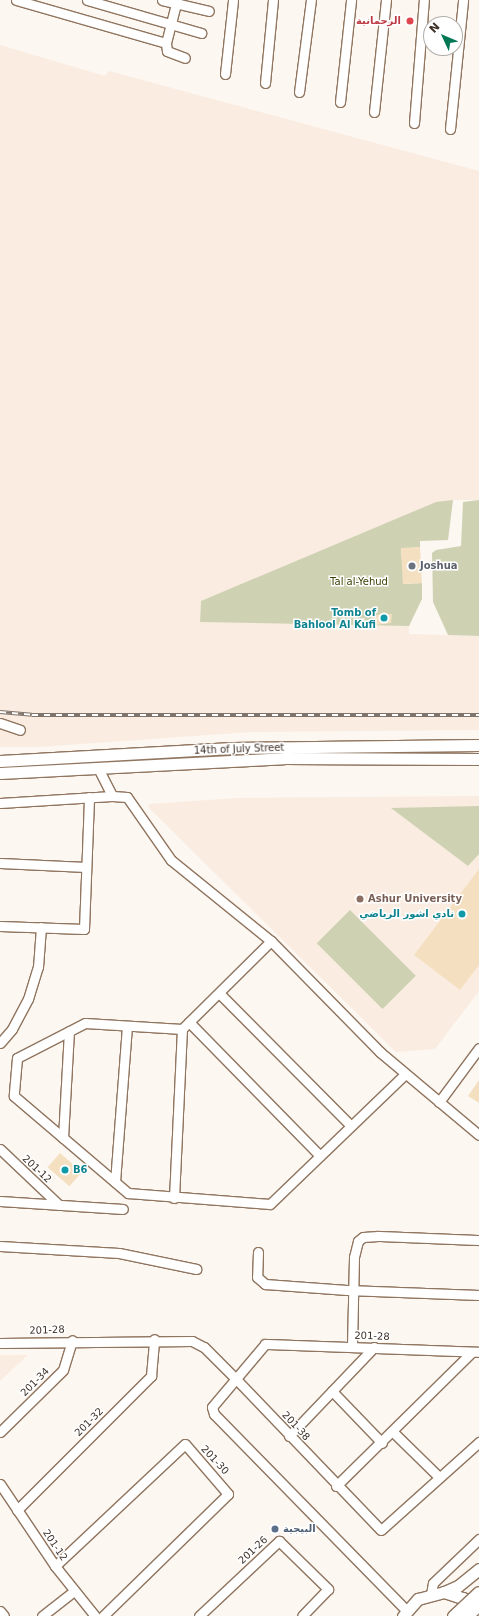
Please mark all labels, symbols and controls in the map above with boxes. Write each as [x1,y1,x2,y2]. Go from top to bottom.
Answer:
place label: الرحمانية [356,15,401,27]
marker: الرحمانية [404,15,416,27]
north arrow [423,16,463,56]
text: N [427,20,443,36]
place label: Joshua [420,560,458,572]
marker: Joshua [407,561,417,571]
park label: Tal al-Yehud [330,576,388,588]
place label: Tomb of Bahlool Al Kufi [294,606,376,630]
marker: Tomb of Bahlool Al Kufi [379,613,389,623]
street label: 14th of July Street [194,741,284,757]
place label: Ashur University [368,893,462,905]
marker: Ashur University [355,894,365,904]
place label: نادي اشور الرياضي [359,908,454,920]
marker: نادي اشور الرياضي [457,909,467,919]
street label: 201-12 [20,1153,54,1185]
place label: B6 [73,1164,88,1176]
marker: B6 [60,1165,70,1175]
street label: 201-28 [29,1323,65,1337]
street label: 201-28 [354,1329,390,1343]
street label: 201-34 [18,1365,52,1399]
street label: 201-32 [72,1405,106,1439]
street label: 201-38 [280,1409,312,1443]
street label: 201-30 [199,1443,231,1477]
place label: البيجية [283,1523,316,1535]
marker: البيجية [270,1524,280,1534]
street label: 201-12 [40,1527,70,1563]
street label: 201-26 [236,1534,270,1566]

